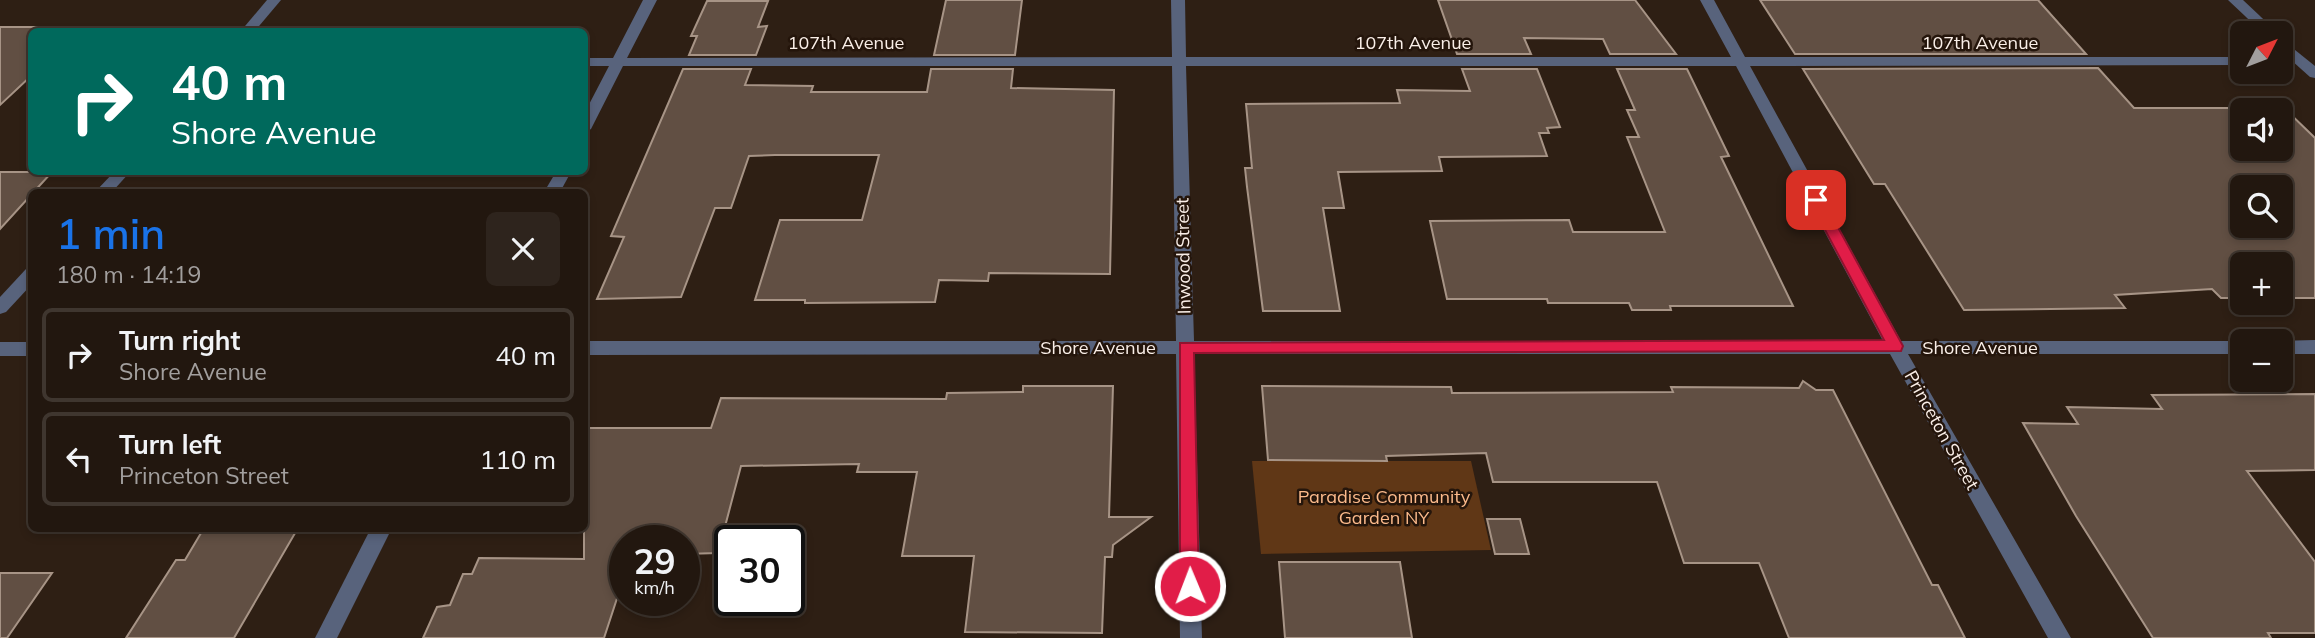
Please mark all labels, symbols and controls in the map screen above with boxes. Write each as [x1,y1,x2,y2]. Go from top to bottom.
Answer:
north arrow [2230,21,2292,84]
map controls [2230,21,2293,392]
street label: 107th Avenue [788,31,904,54]
street label: 107th Avenue [1355,31,1471,54]
street label: 107th Avenue [1922,31,2038,54]
text: 40 m [171,51,287,112]
icon: right [56,56,147,147]
button: sound [2230,98,2293,161]
text: Shore Avenue [171,112,377,152]
pin [1786,170,1846,230]
button: search [2230,175,2293,238]
icon: arrive [1797,181,1835,219]
street label: Inwood Street [1170,198,1196,314]
text: 1 min [56,207,165,260]
button: close [486,212,560,286]
button: + [2230,252,2293,315]
text: 180 m · 14:19 [56,260,201,289]
text: Turn right [119,324,240,357]
button: − [2230,329,2293,392]
icon: right [60,336,98,374]
street label: Shore Avenue [1040,336,1156,359]
street label: Shore Avenue [1922,336,2038,359]
text: 40 m [495,339,556,372]
text: Shore Avenue [119,357,267,386]
street label: Princeton Street [1900,366,1984,494]
text: Turn left [119,428,221,461]
icon: left [60,440,98,478]
text: 110 m [480,443,556,476]
text: Princeton Street [119,461,289,490]
park label: Paradise Community Garden NY [1298,485,1471,529]
speed limit sign: 30 [714,525,805,616]
text: 29 [633,539,676,583]
position arrow [1153,549,1227,623]
text: km/h [634,576,675,599]

